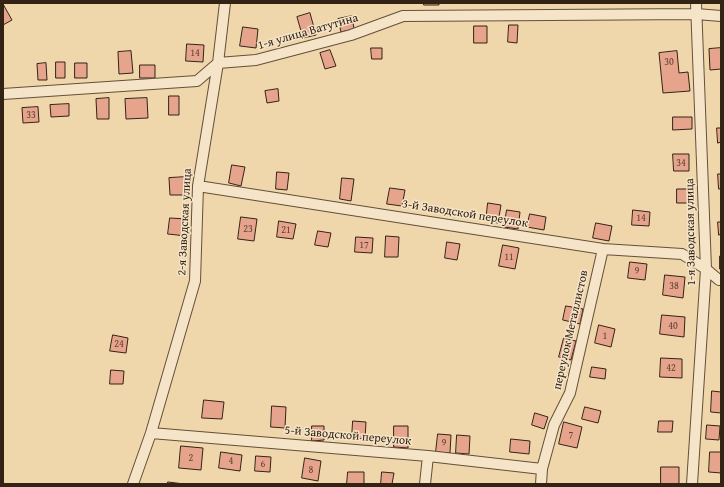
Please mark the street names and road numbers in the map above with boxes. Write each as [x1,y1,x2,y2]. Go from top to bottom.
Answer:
street label: 1-я улица Ватутина [256,11,360,53]
street label: 2-я Заводская улица [175,168,195,276]
street label: 1-я Заводская улица [683,178,699,286]
street label: 3-й Заводской переулок [401,197,529,231]
street label: переулок Металлистов [550,269,592,391]
street label: 5-й Заводской переулок [284,423,412,449]

